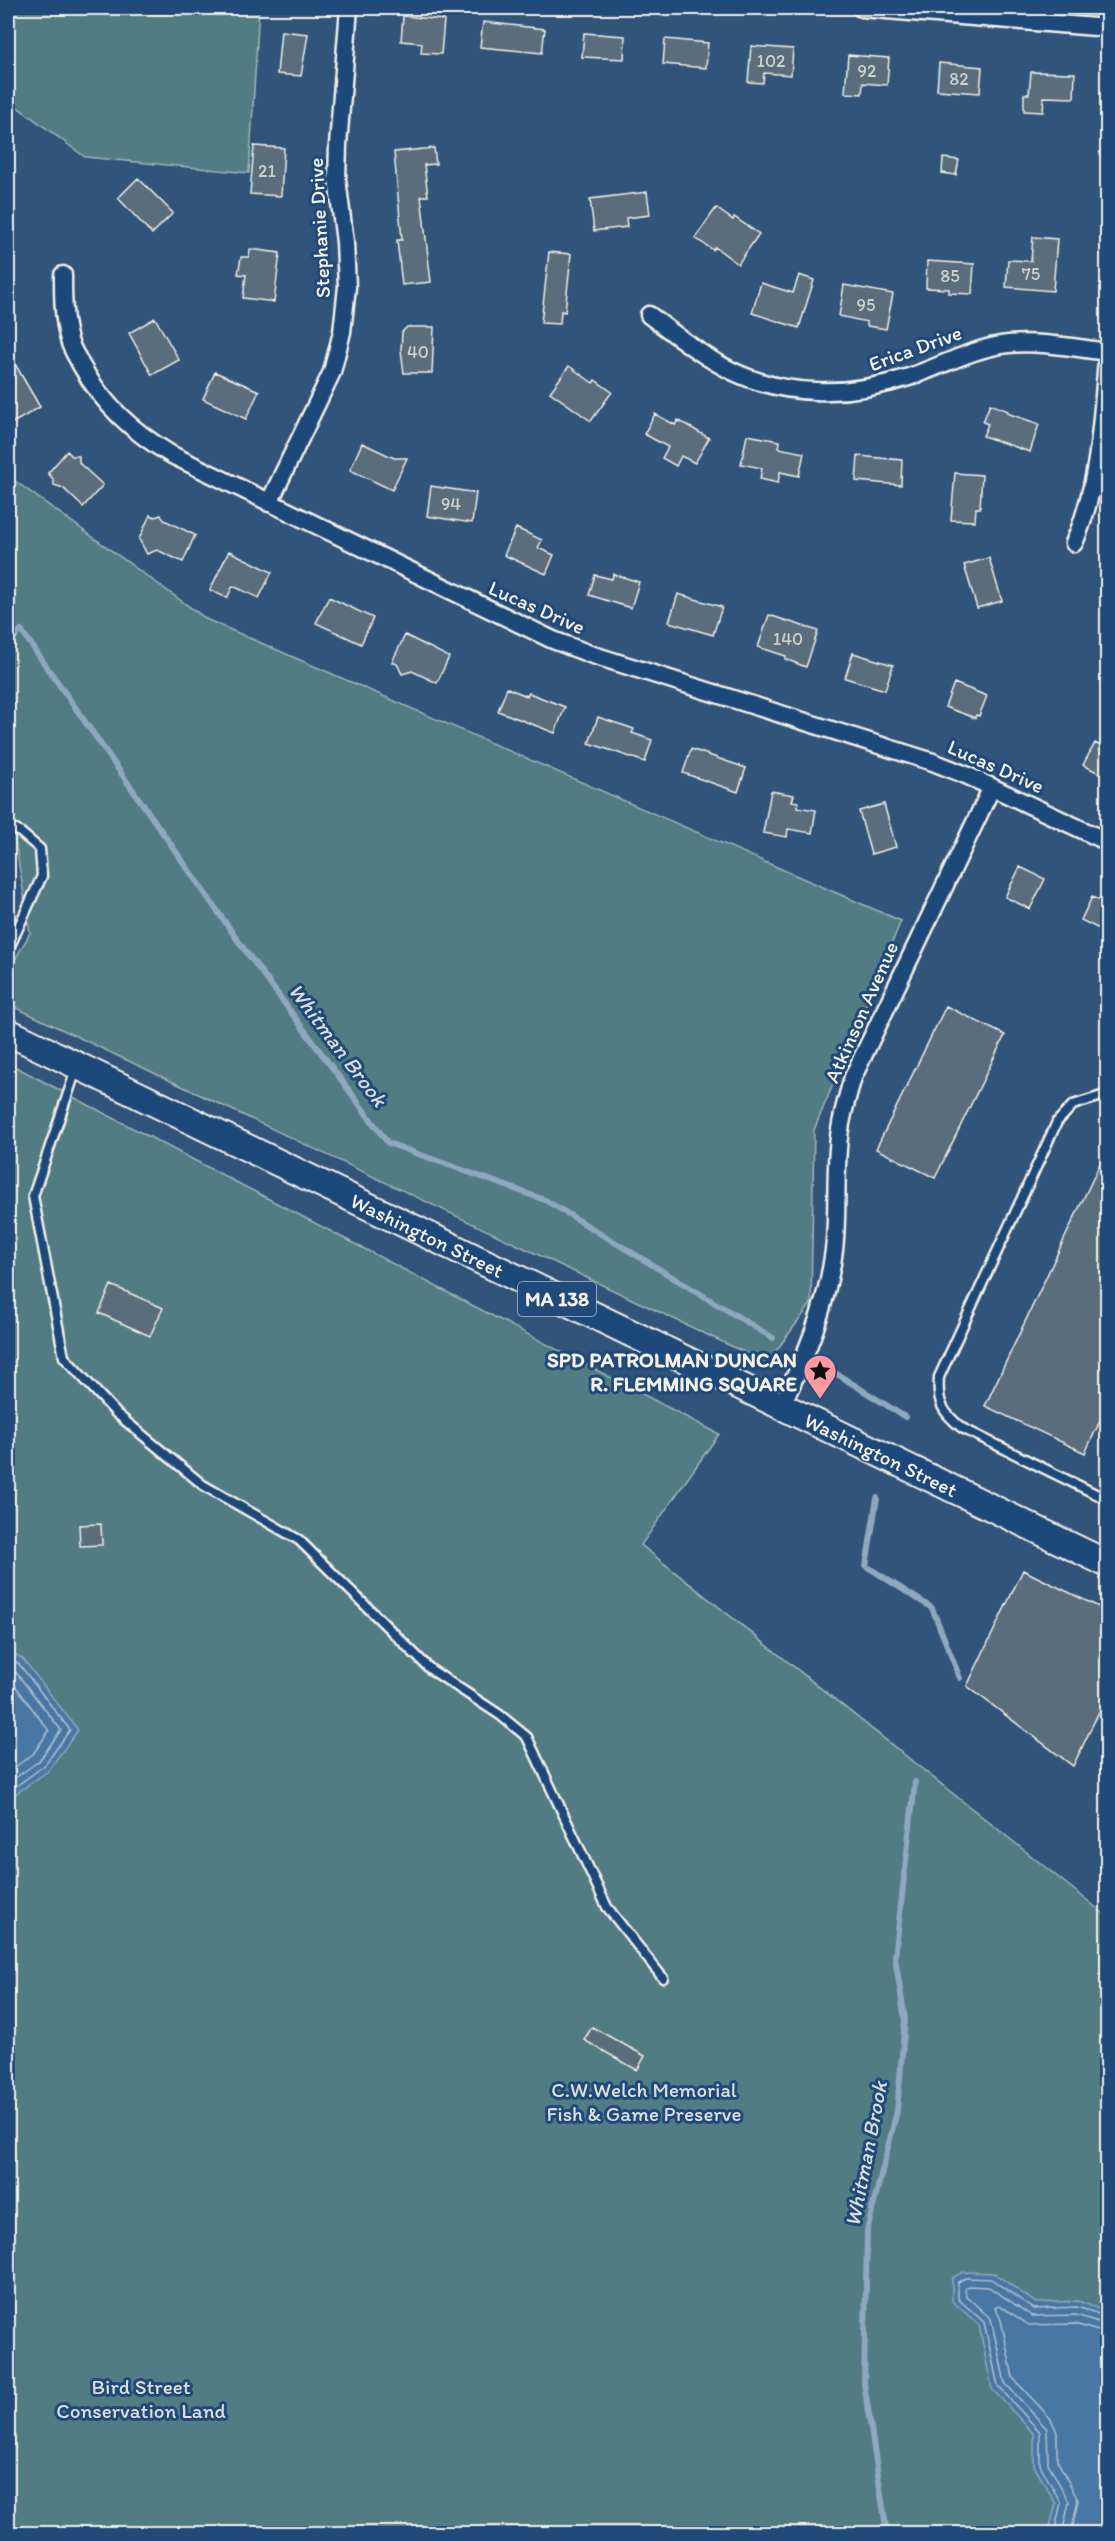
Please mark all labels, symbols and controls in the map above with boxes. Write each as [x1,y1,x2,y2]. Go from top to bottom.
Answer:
house number: 102 [757,50,786,72]
house number: 92 [858,60,877,82]
house number: 82 [949,68,969,90]
street label: Stephanie Drive [303,157,335,299]
house number: 21 [258,160,276,182]
house number: 75 [1022,263,1040,285]
house number: 85 [940,265,960,287]
house number: 95 [857,294,875,316]
street label: Erica Drive [865,320,965,376]
house number: 40 [407,341,429,363]
house number: 94 [441,493,461,515]
street label: Lucas Drive [485,575,589,639]
house number: 140 [773,628,803,650]
street label: Lucas Drive [944,734,1048,798]
street label: Atkinson Avenue [819,937,903,1087]
water label: Whitman Brook [283,978,394,1113]
street label: Washington Street [347,1187,508,1283]
road number: MA 138 [518,1282,596,1316]
place label: SPD PATROLMAN DUNCAN R. FLEMMING SQUARE [547,1347,797,1396]
place icon: SPD PATROLMAN DUNCAN R. FLEMMING SQUARE [802,1353,838,1400]
street label: Washington Street [801,1407,962,1502]
park label: C.W.Welch Memorial Fish & Game Preserve [547,2077,741,2126]
water label: Whitman Brook [839,2077,894,2229]
park label: Bird Street Conservation Land [56,2374,226,2423]

